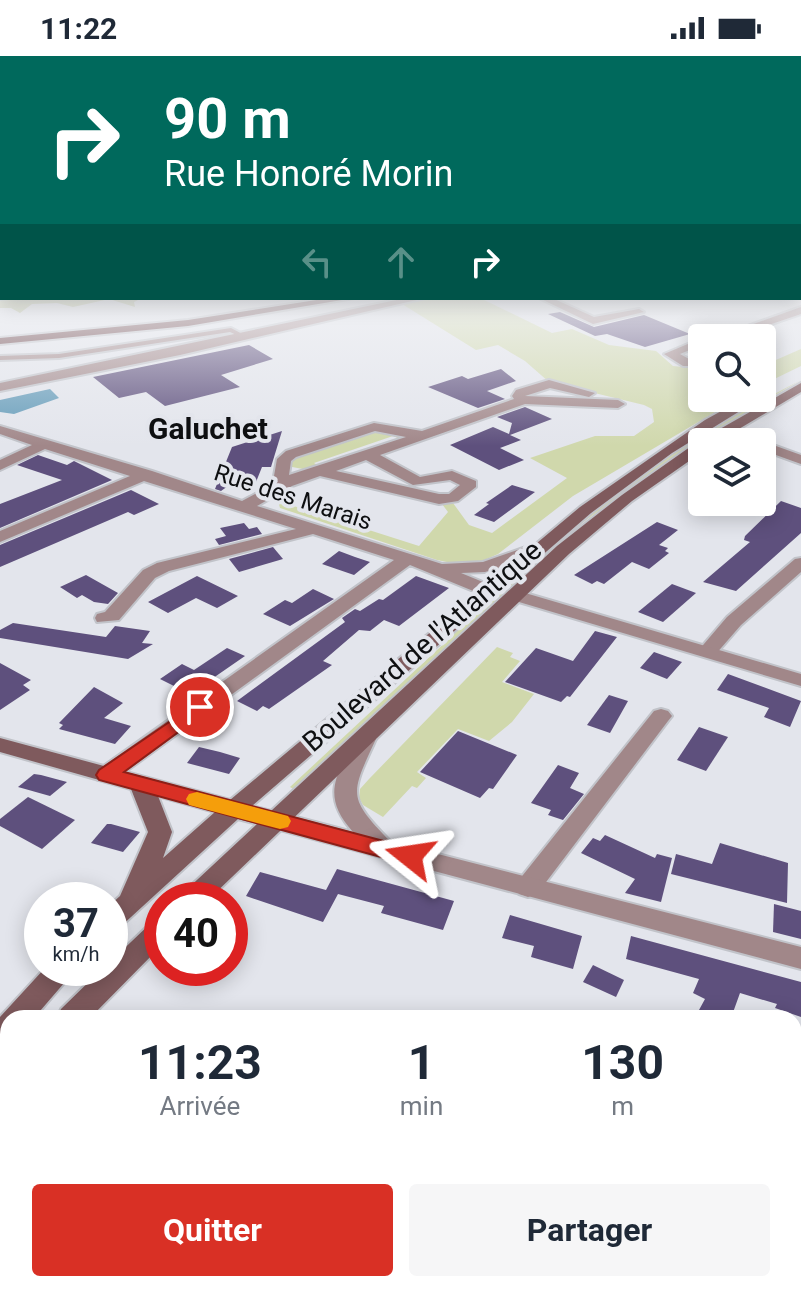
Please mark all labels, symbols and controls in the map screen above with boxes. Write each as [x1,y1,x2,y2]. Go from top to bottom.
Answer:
text: 11:22 [40,11,117,46]
text: 90 m [164,86,291,152]
icon: right [32,88,136,192]
text: Rue Honoré Morin [164,153,453,195]
icon: left [295,240,339,284]
icon: ahead [379,240,423,284]
icon: right [463,240,507,284]
map controls [688,324,776,516]
button: search [688,324,776,412]
district label: Galuchet [148,411,268,446]
button: layers [688,428,776,516]
street label: Rue des Marais [211,458,375,536]
street label: Boulevard de l'Atlantique [296,533,548,759]
pin [166,673,234,741]
icon: arrive [178,685,222,729]
position arrow [368,814,452,898]
speed limit sign: 40 [144,882,248,986]
text: 37 [53,900,99,947]
text: km/h [53,942,99,966]
text: 11:23 [138,1034,262,1091]
text: 1 [408,1034,435,1091]
text: 130 [581,1034,664,1091]
text: Arrivée [159,1091,240,1121]
text: min [400,1091,443,1121]
text: m [611,1091,634,1121]
button: Quitter [32,1184,393,1276]
button: Partager [409,1184,770,1276]

